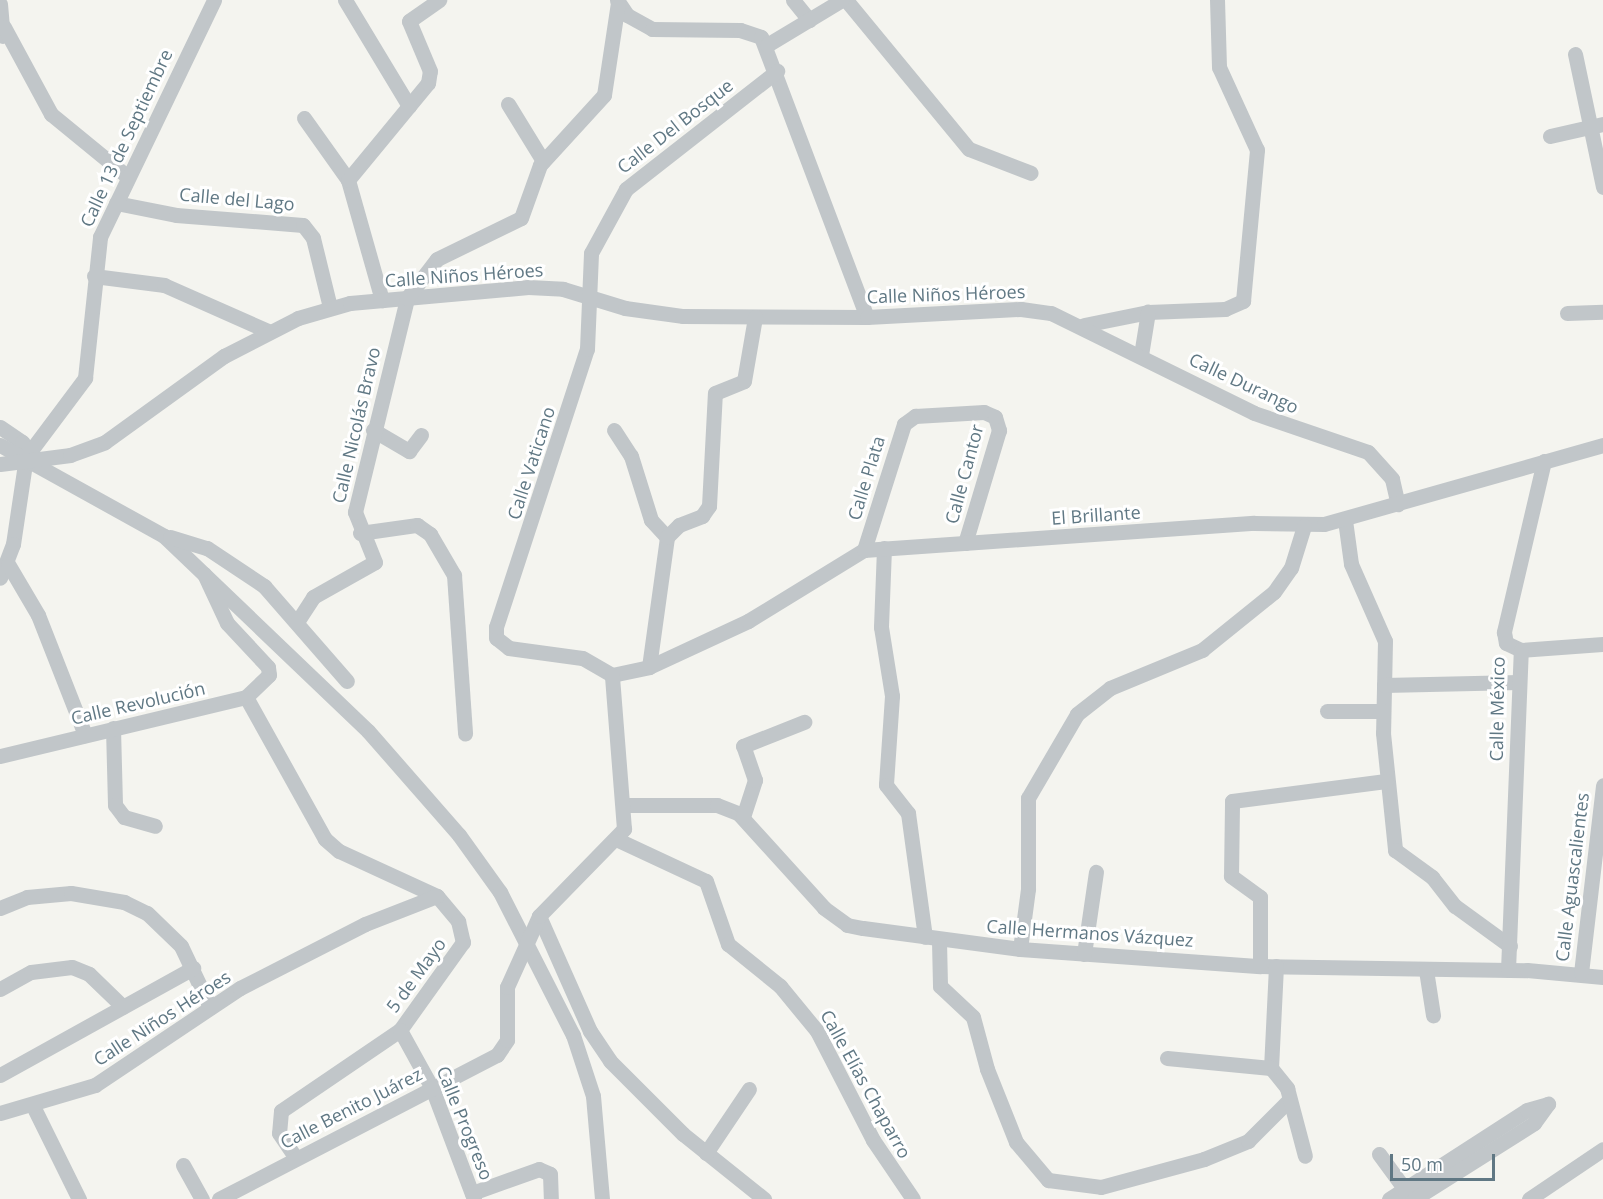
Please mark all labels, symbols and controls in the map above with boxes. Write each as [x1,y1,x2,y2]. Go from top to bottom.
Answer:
street label: Calle 13 de Septiembre [75,46,177,230]
street label: Calle Del Bosque [613,74,737,178]
street label: Calle del Lago [179,183,295,215]
street label: Calle Niños Héroes [384,259,544,291]
street label: Calle Niños Héroes [866,280,1026,308]
street label: Calle Nicolás Bravo [328,345,384,505]
street label: Calle Durango [1186,348,1302,418]
street label: Calle Vaticano [503,404,559,522]
street label: Calle Cantor [940,422,988,526]
street label: Calle Plata [843,433,889,523]
street label: El Brillante [1051,501,1141,529]
street label: Calle México [1485,656,1509,762]
street label: Calle Revolución [69,677,207,729]
street label: Calle Aguascalientes [1551,791,1593,963]
street label: Calle Hermanos Vázquez [986,915,1194,951]
street label: 5 de Mayo [382,934,450,1016]
street label: Calle Niños Héroes [90,966,234,1070]
street label: Calle Elías Chaparro [816,1006,916,1162]
street label: Calle Benito Juárez [276,1063,426,1153]
street label: Calle Progreso [432,1063,498,1183]
scale bar [1393,1142,1498,1180]
text: 50 m [1401,1152,1443,1176]

